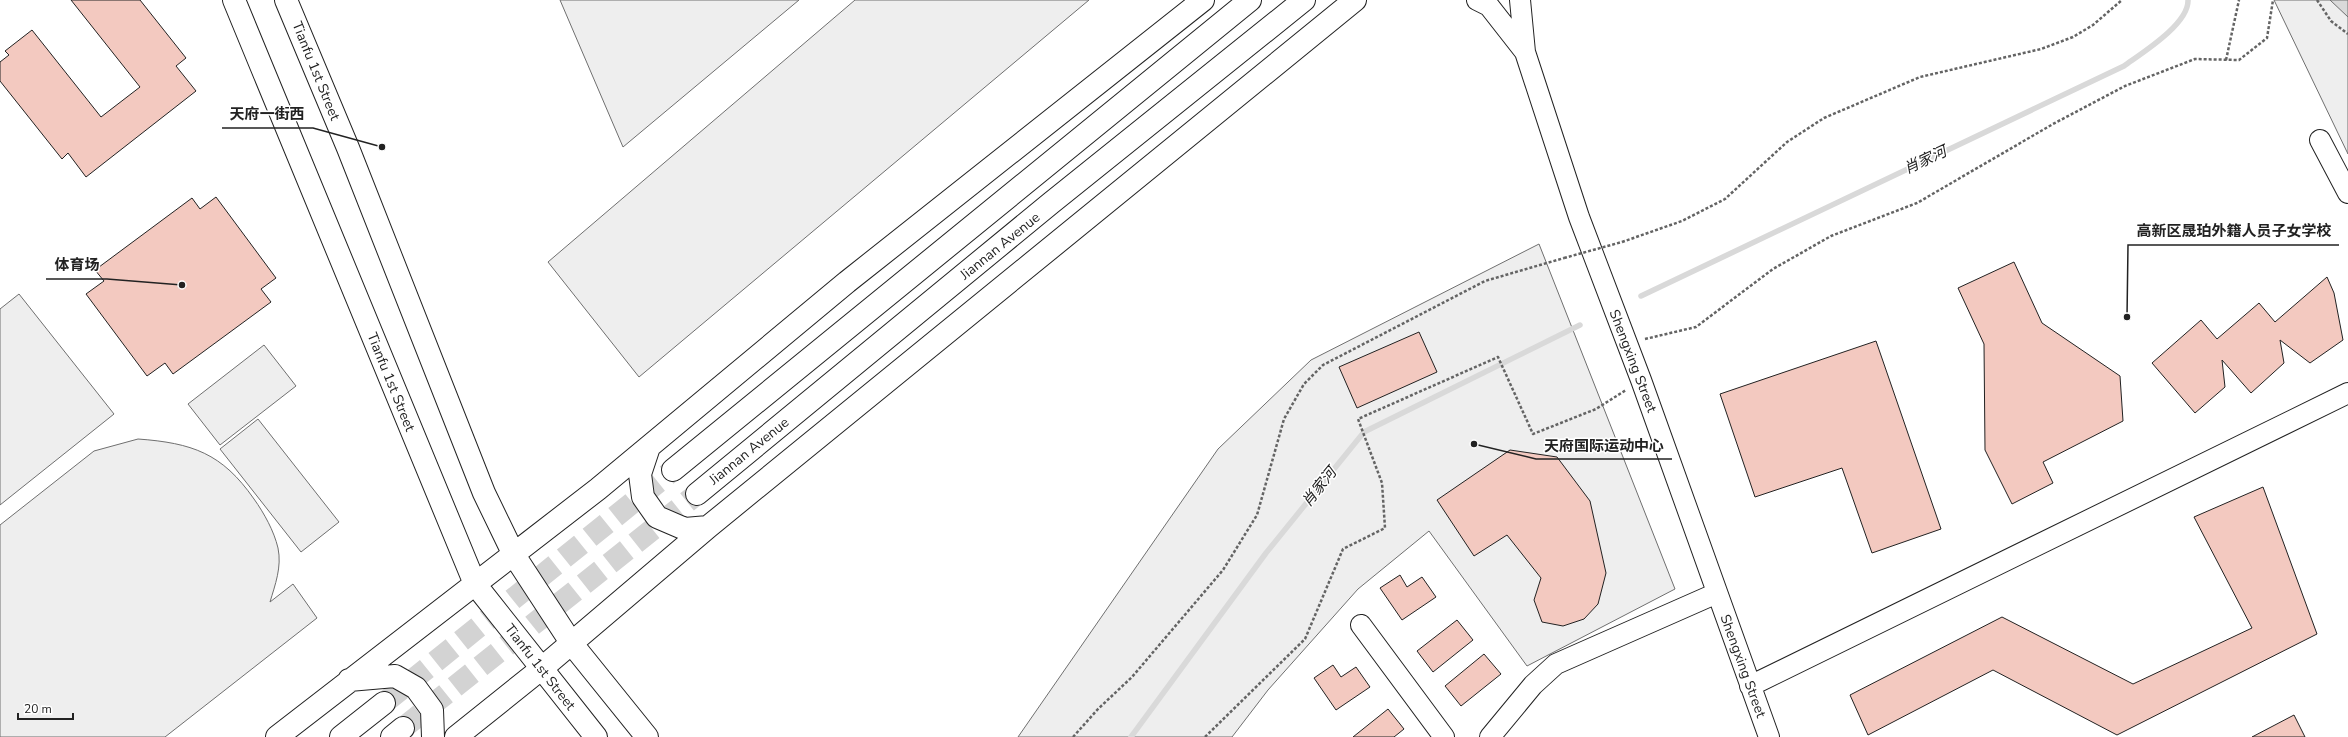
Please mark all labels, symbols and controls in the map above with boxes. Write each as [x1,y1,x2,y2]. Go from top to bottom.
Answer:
street label: Tianfu 1st Street [288,19,344,123]
callout: 天府一街西 [222,101,313,128]
text: 天府一街西 [229,104,305,124]
water label: 肖家河 [1900,140,1952,179]
street label: Jiannan Avenue [955,208,1044,285]
callout: 高新区晟珀外籍人员子女学校 [2128,218,2339,245]
text: 高新区晟珀外籍人员子女学校 [2136,221,2332,241]
callout: 体育场 [46,252,107,279]
text: 体育场 [54,255,100,275]
street label: Shengxing Street [1605,307,1661,415]
street label: Tianfu 1st Street [363,330,419,434]
street label: Jiannan Avenue [704,413,793,490]
callout: 天府国际运动中心 [1536,432,1672,459]
text: 天府国际运动中心 [1544,436,1664,456]
water label: 肖家河 [1297,461,1343,511]
street label: Shengxing Street [1715,612,1771,720]
street label: Tianfu 1st Street [500,620,580,714]
scale bar [18,695,73,721]
text: 20 m [24,701,52,717]

